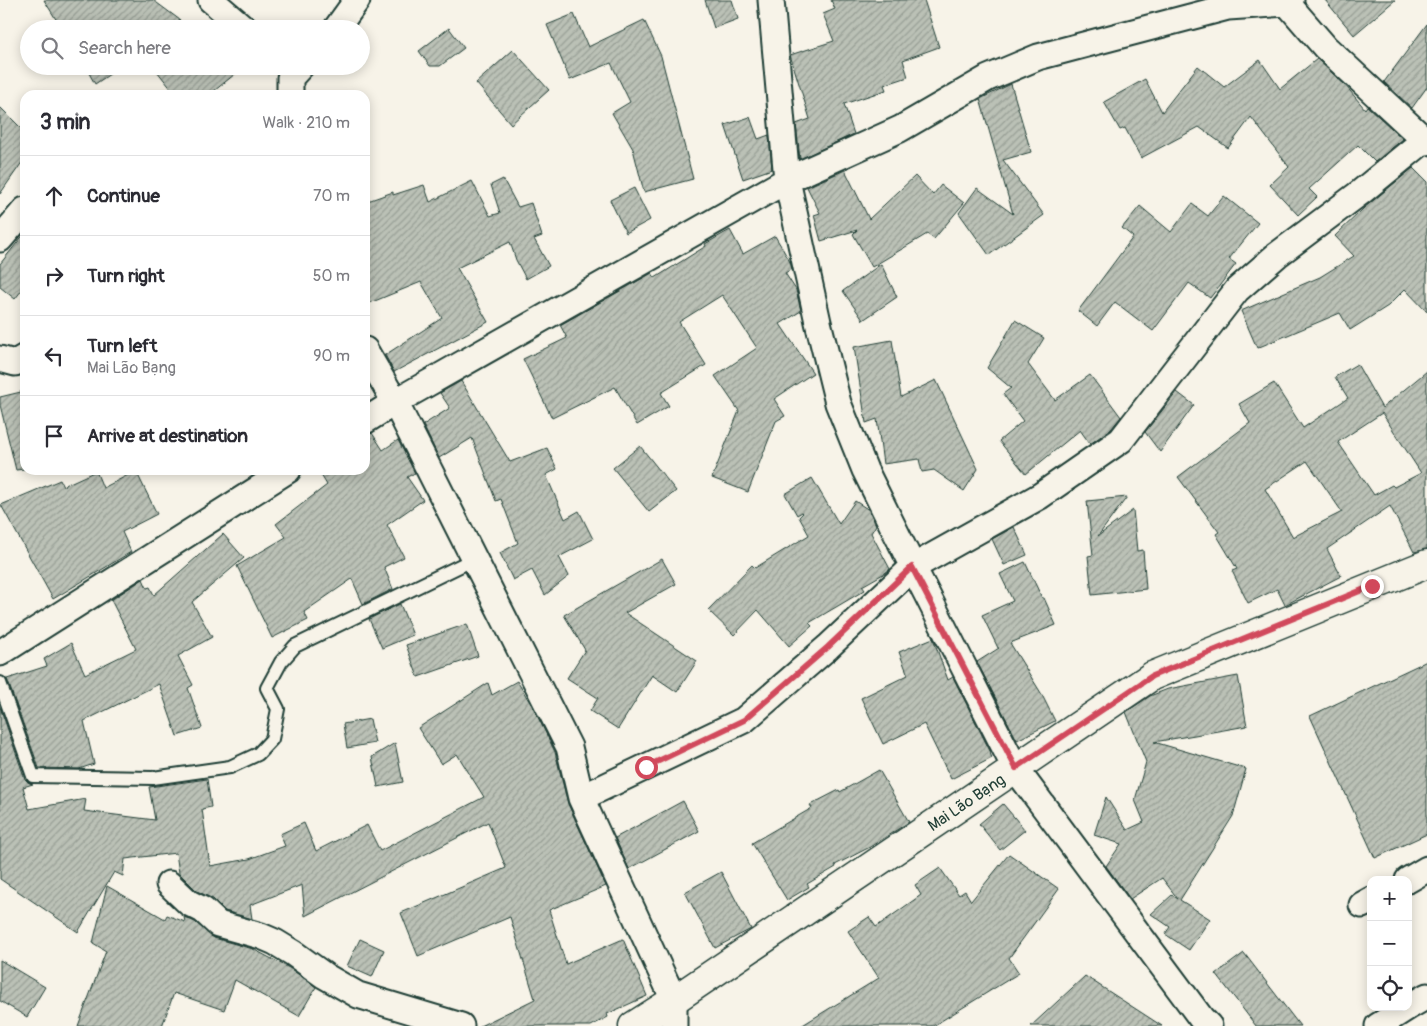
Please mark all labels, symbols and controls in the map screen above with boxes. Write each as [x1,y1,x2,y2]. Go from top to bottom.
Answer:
search box [20,20,370,75]
icon: search [38,34,66,62]
text: Search here [78,36,171,60]
text: 3 min [40,109,90,136]
text: Walk · 210 m [262,113,350,133]
icon: ahead [40,182,68,210]
text: Continue [87,184,160,208]
text: 70 m [313,186,350,206]
icon: right [40,262,68,290]
text: Turn right [87,264,165,288]
text: 50 m [313,266,350,286]
text: Turn left [87,334,157,358]
icon: left [40,342,68,370]
text: 90 m [313,346,350,366]
text: Mai Lão Bạng [87,358,176,378]
icon: arrive [40,422,68,450]
text: Arrive at destination [87,424,248,448]
route end [1361,575,1384,598]
route start [635,756,658,779]
street label: Mai Lão Bạng [924,770,1009,836]
map controls [1367,876,1412,1011]
button: + [1367,876,1412,921]
button: − [1367,921,1412,966]
button: locate [1367,966,1412,1011]

